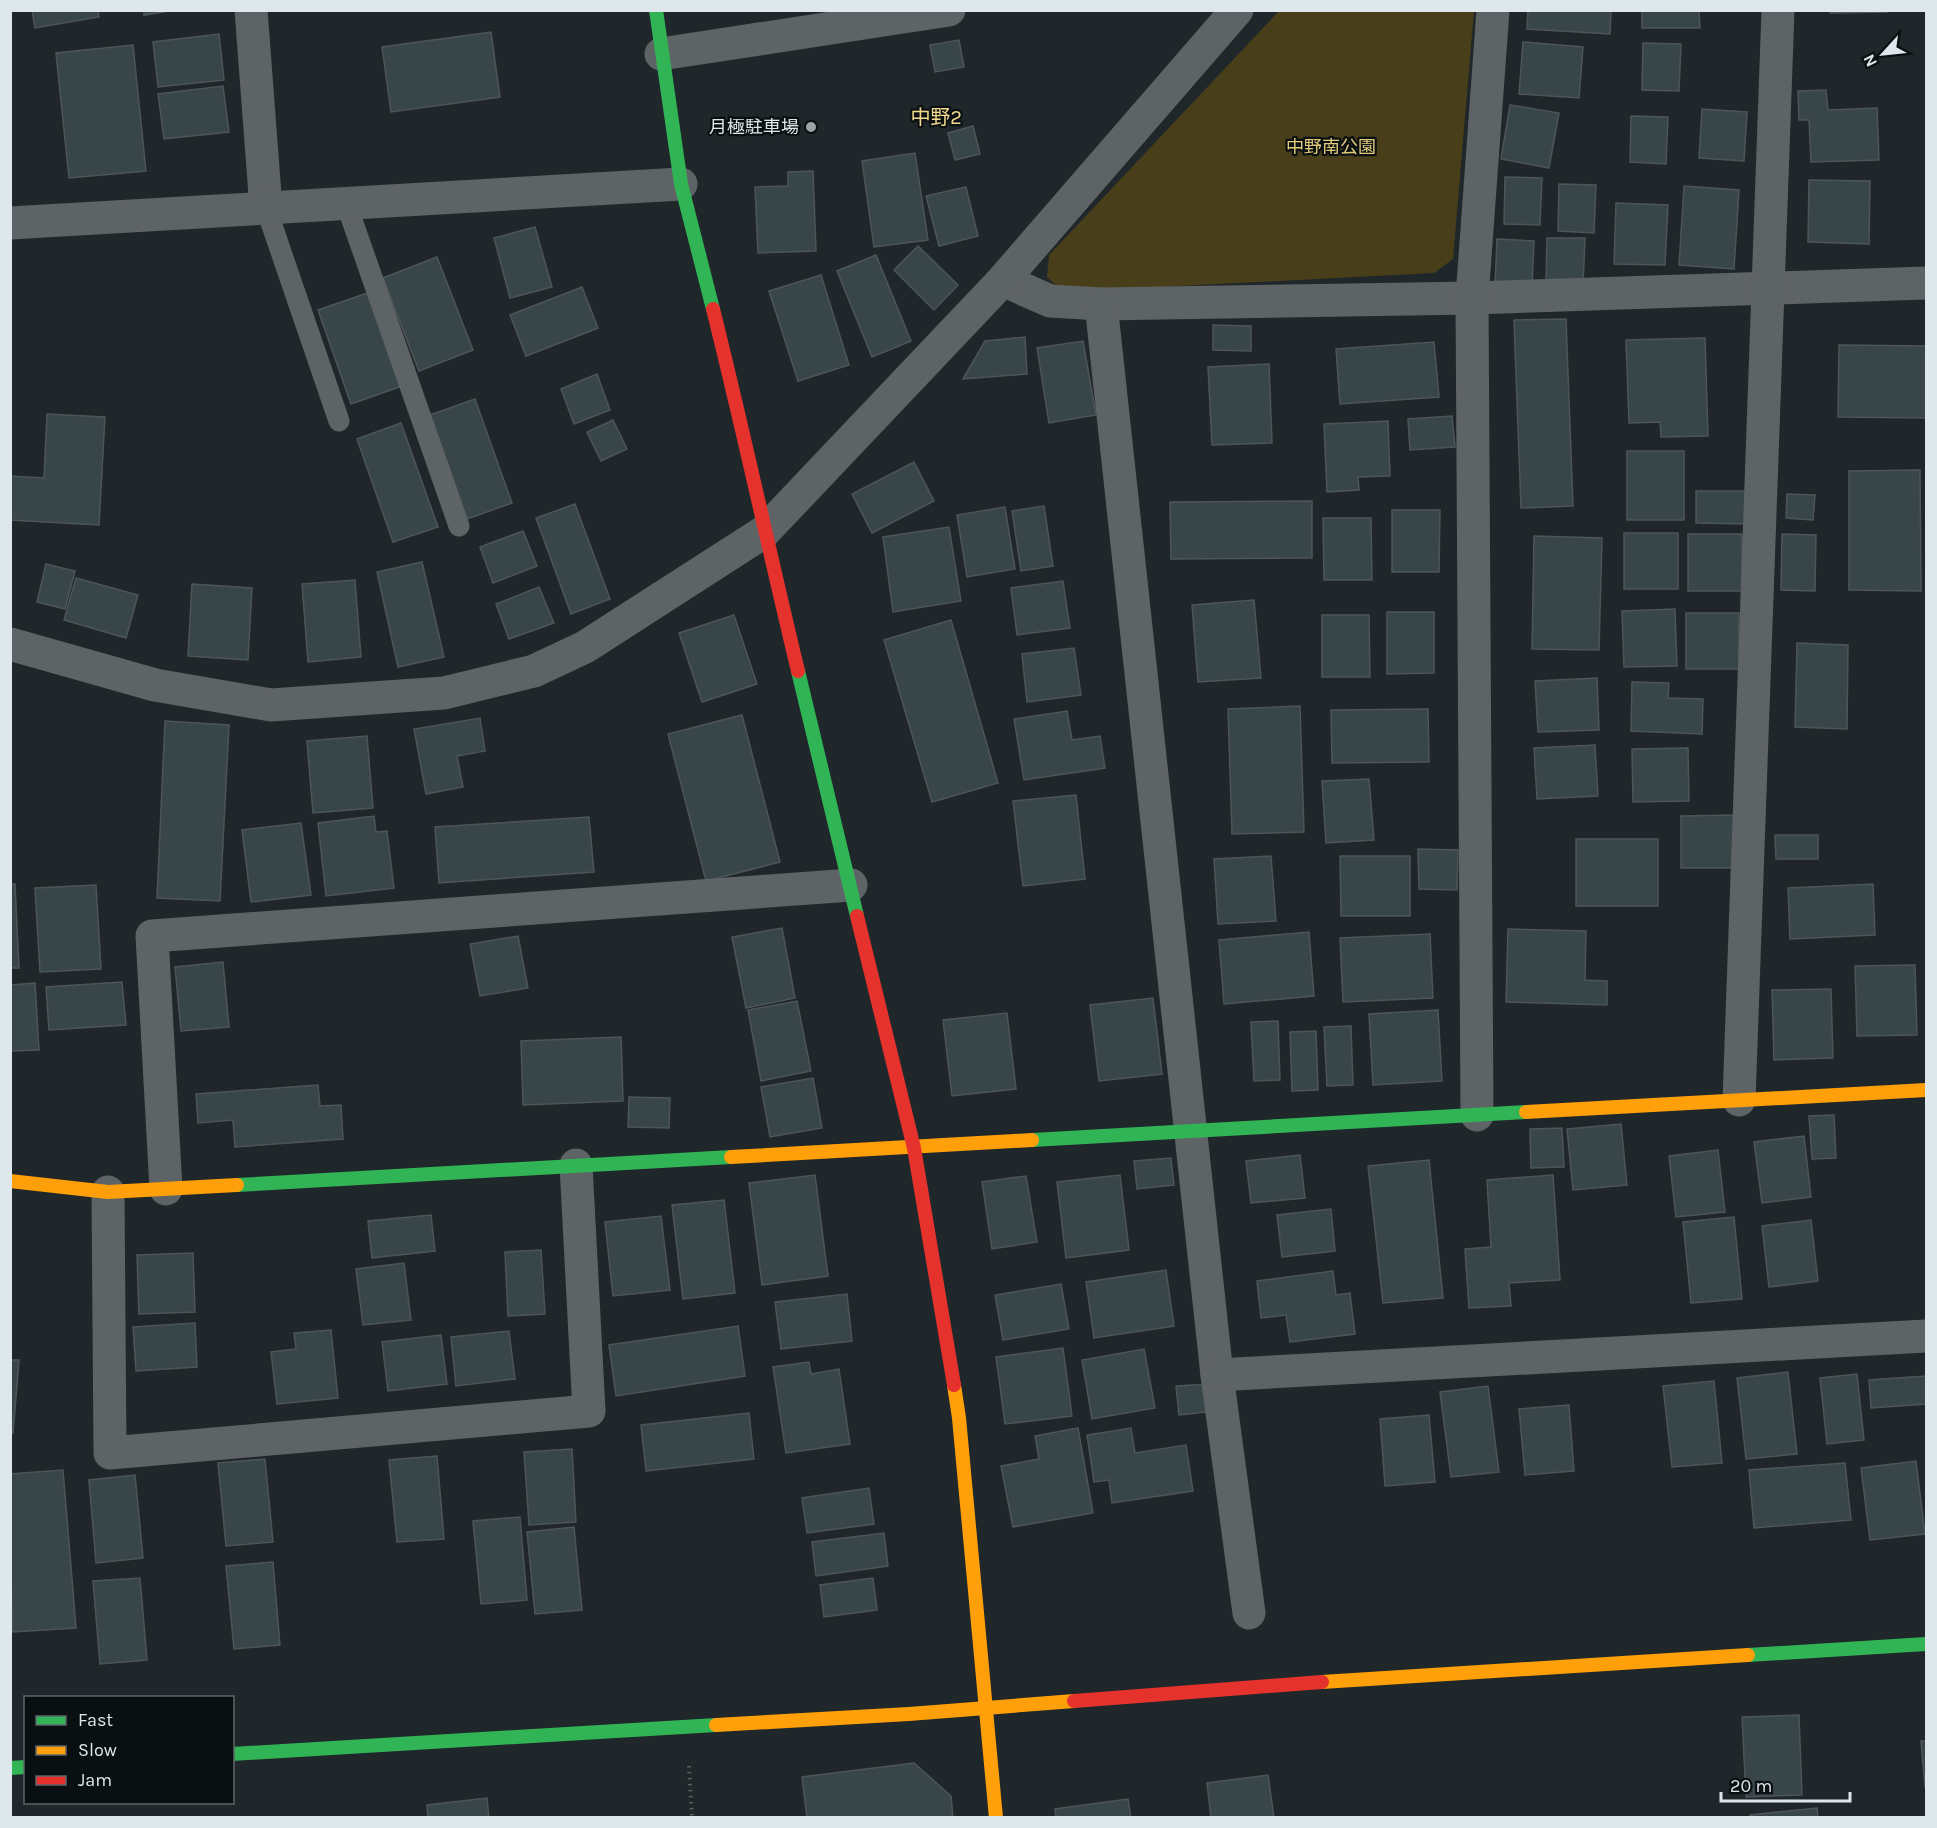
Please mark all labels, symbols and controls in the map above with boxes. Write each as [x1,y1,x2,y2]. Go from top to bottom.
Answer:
north arrow [1853,24,1913,84]
text: N [1859,51,1881,70]
district label: 中野2 [910,106,962,129]
place label: 月極駐車場 [709,116,799,138]
marker: 月極駐車場 [804,120,818,134]
park label: 中野南公園 [1286,136,1376,158]
legend [24,1696,234,1804]
text: Fast [78,1709,113,1731]
text: Slow [78,1739,117,1761]
scale bar [1721,1765,1850,1803]
text: Jam [78,1769,112,1791]
text: 20 m [1730,1775,1772,1797]

